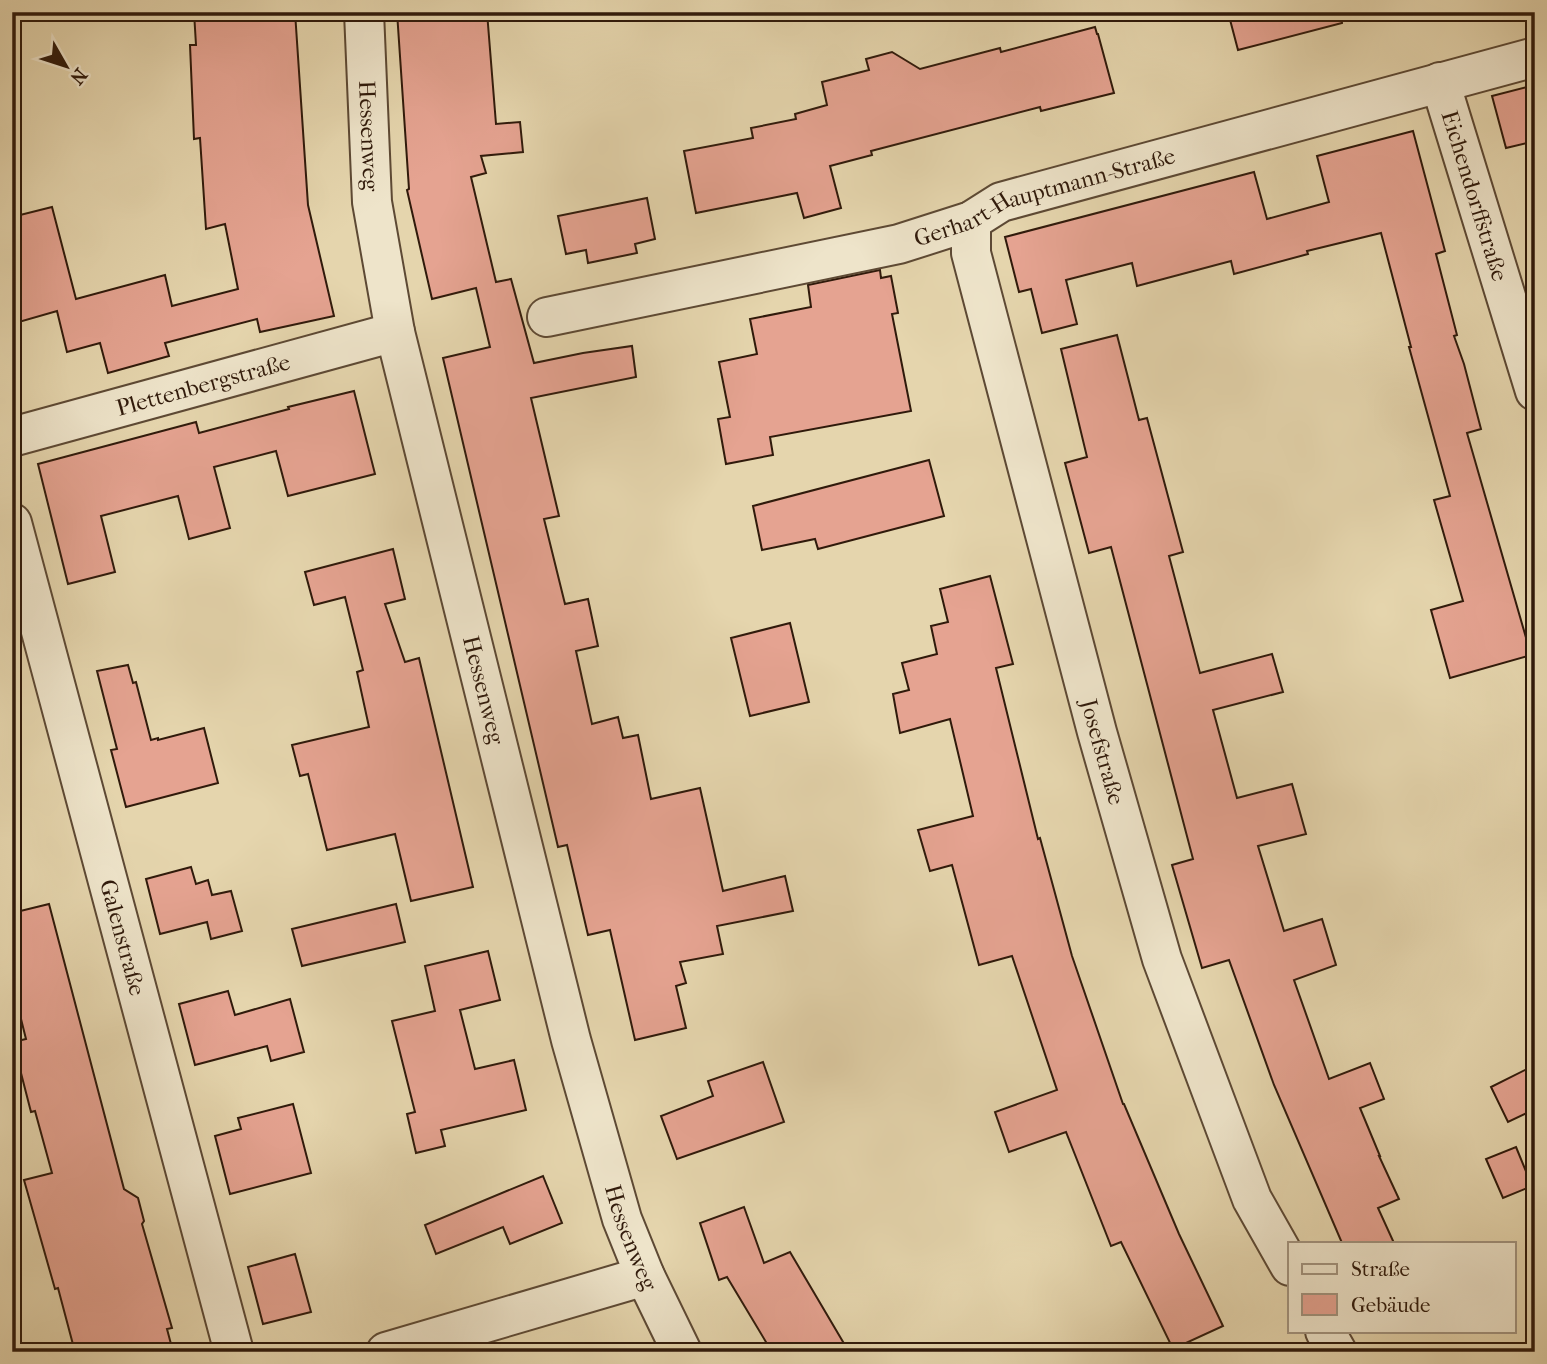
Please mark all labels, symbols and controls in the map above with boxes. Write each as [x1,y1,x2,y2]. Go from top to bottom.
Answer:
north arrow [32,32,102,102]
text: N [65,64,92,89]
street label: Hessenweg [353,80,385,193]
street label: Eichendorffstraße [1436,107,1514,284]
street label: Gerhart-Hauptmann-Straße [910,142,1178,252]
street label: Plettenbergstraße [113,348,293,421]
street label: Hessenweg [457,633,511,748]
street label: Josefstraße [1075,694,1131,808]
street label: Galenstraße [95,876,151,998]
street label: Hessenweg [599,1181,664,1295]
legend [1288,1242,1516,1332]
text: Straße [1351,1257,1410,1281]
text: Gebäude [1351,1293,1431,1317]

